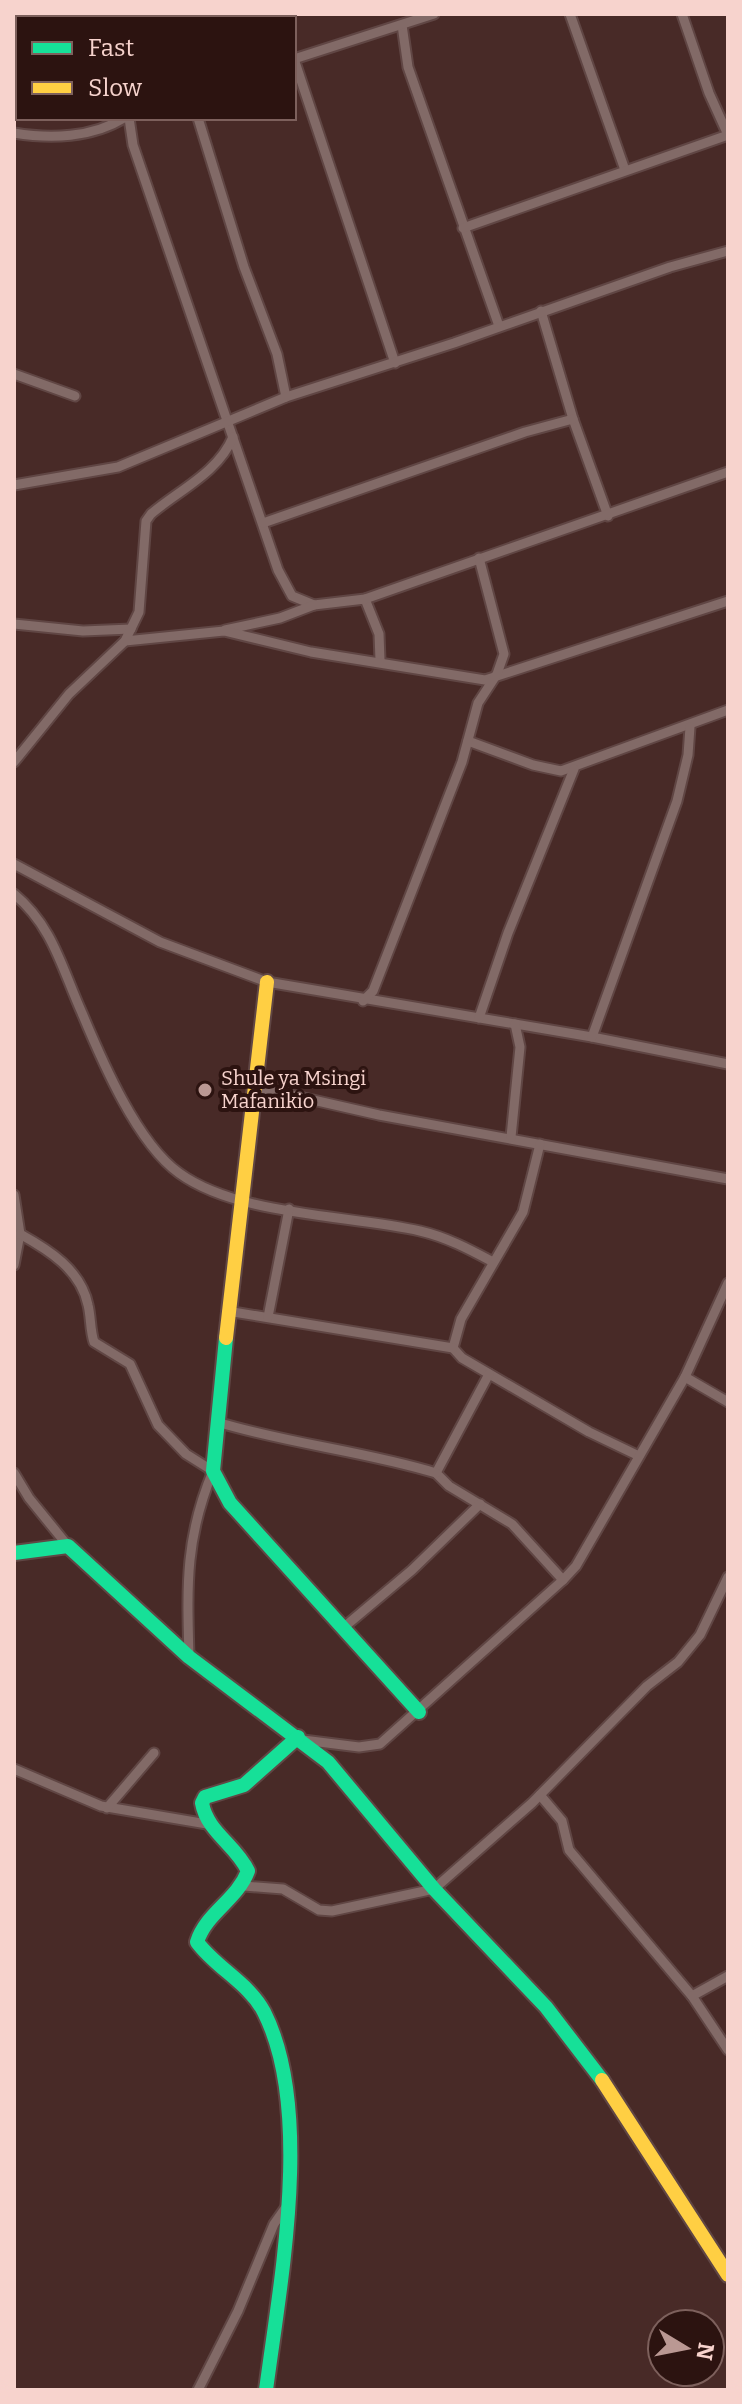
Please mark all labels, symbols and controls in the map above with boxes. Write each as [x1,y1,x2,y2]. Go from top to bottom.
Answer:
legend [16,16,296,120]
text: Fast [88,34,134,62]
text: Slow [88,74,143,102]
place label: Shule ya Msingi Mafanikio [221,1066,366,1113]
marker: Shule ya Msingi Mafanikio [196,1081,214,1099]
north arrow [646,2308,726,2388]
text: N [690,2341,720,2362]

